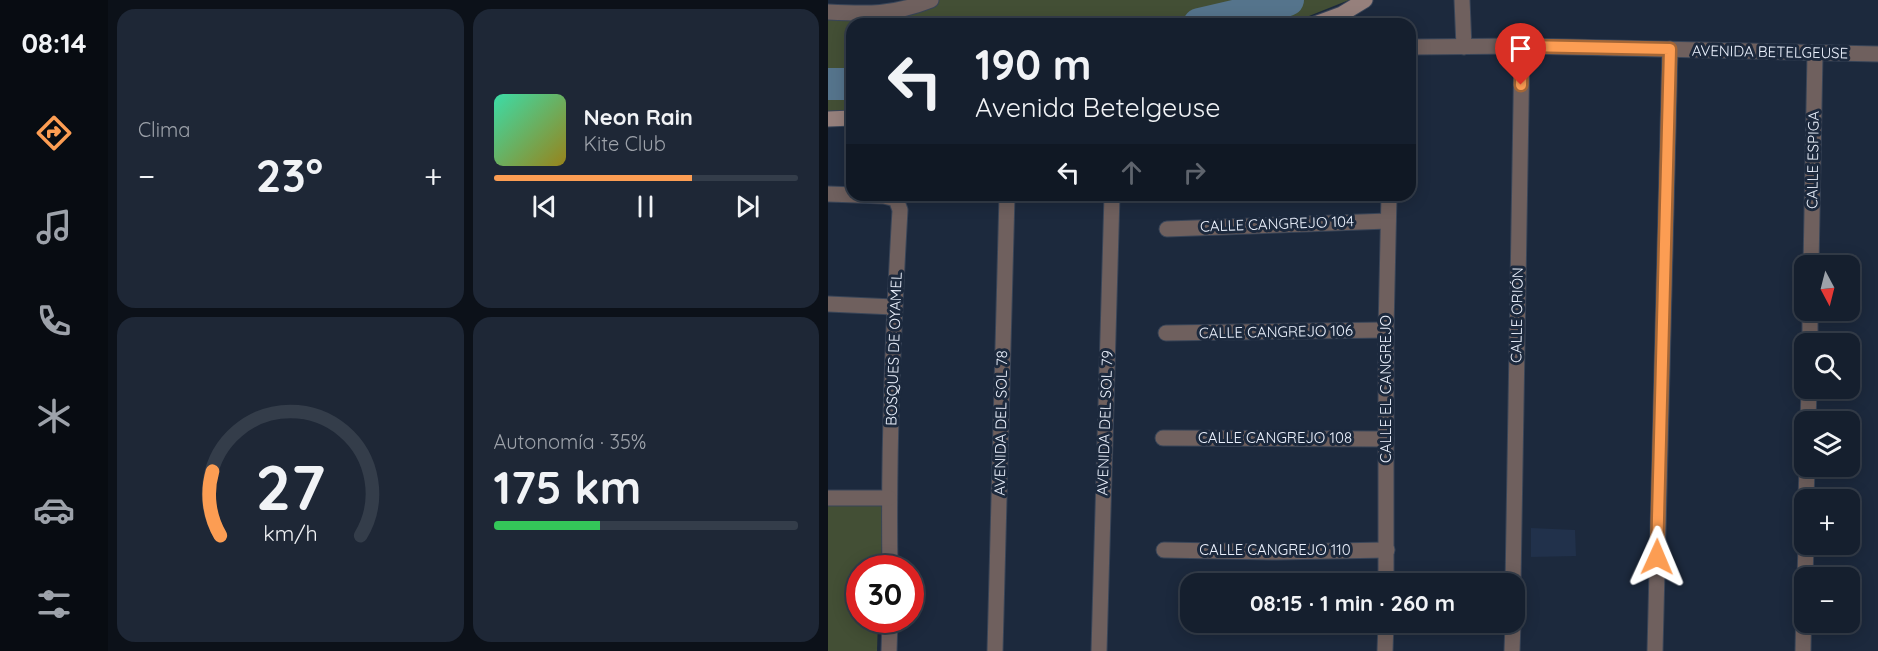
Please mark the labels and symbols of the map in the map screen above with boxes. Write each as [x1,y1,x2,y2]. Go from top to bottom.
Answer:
pin [1495,23,1546,85]
street label: AVENIDA BETELGEUSE [1692,41,1848,62]
street label: CALLE ESPIGA [1802,111,1823,209]
street label: CALLE CANGREJO 104 [1200,211,1354,236]
north arrow [1794,255,1860,321]
street label: CALLE ORIÓN [1506,267,1527,363]
street label: BOSQUES DE OYAMEL [881,272,906,426]
street label: CALLE EL CANGREJO [1376,315,1395,463]
street label: CALLE CANGREJO 106 [1199,321,1353,342]
street label: AVENIDA DEL SOL 78 [990,350,1011,496]
street label: AVENIDA DEL SOL 79 [1092,350,1117,496]
street label: CALLE CANGREJO 108 [1198,428,1352,447]
position arrow [1625,525,1689,589]
street label: CALLE CANGREJO 110 [1199,540,1351,559]
speed limit sign: 30 [846,555,924,633]

